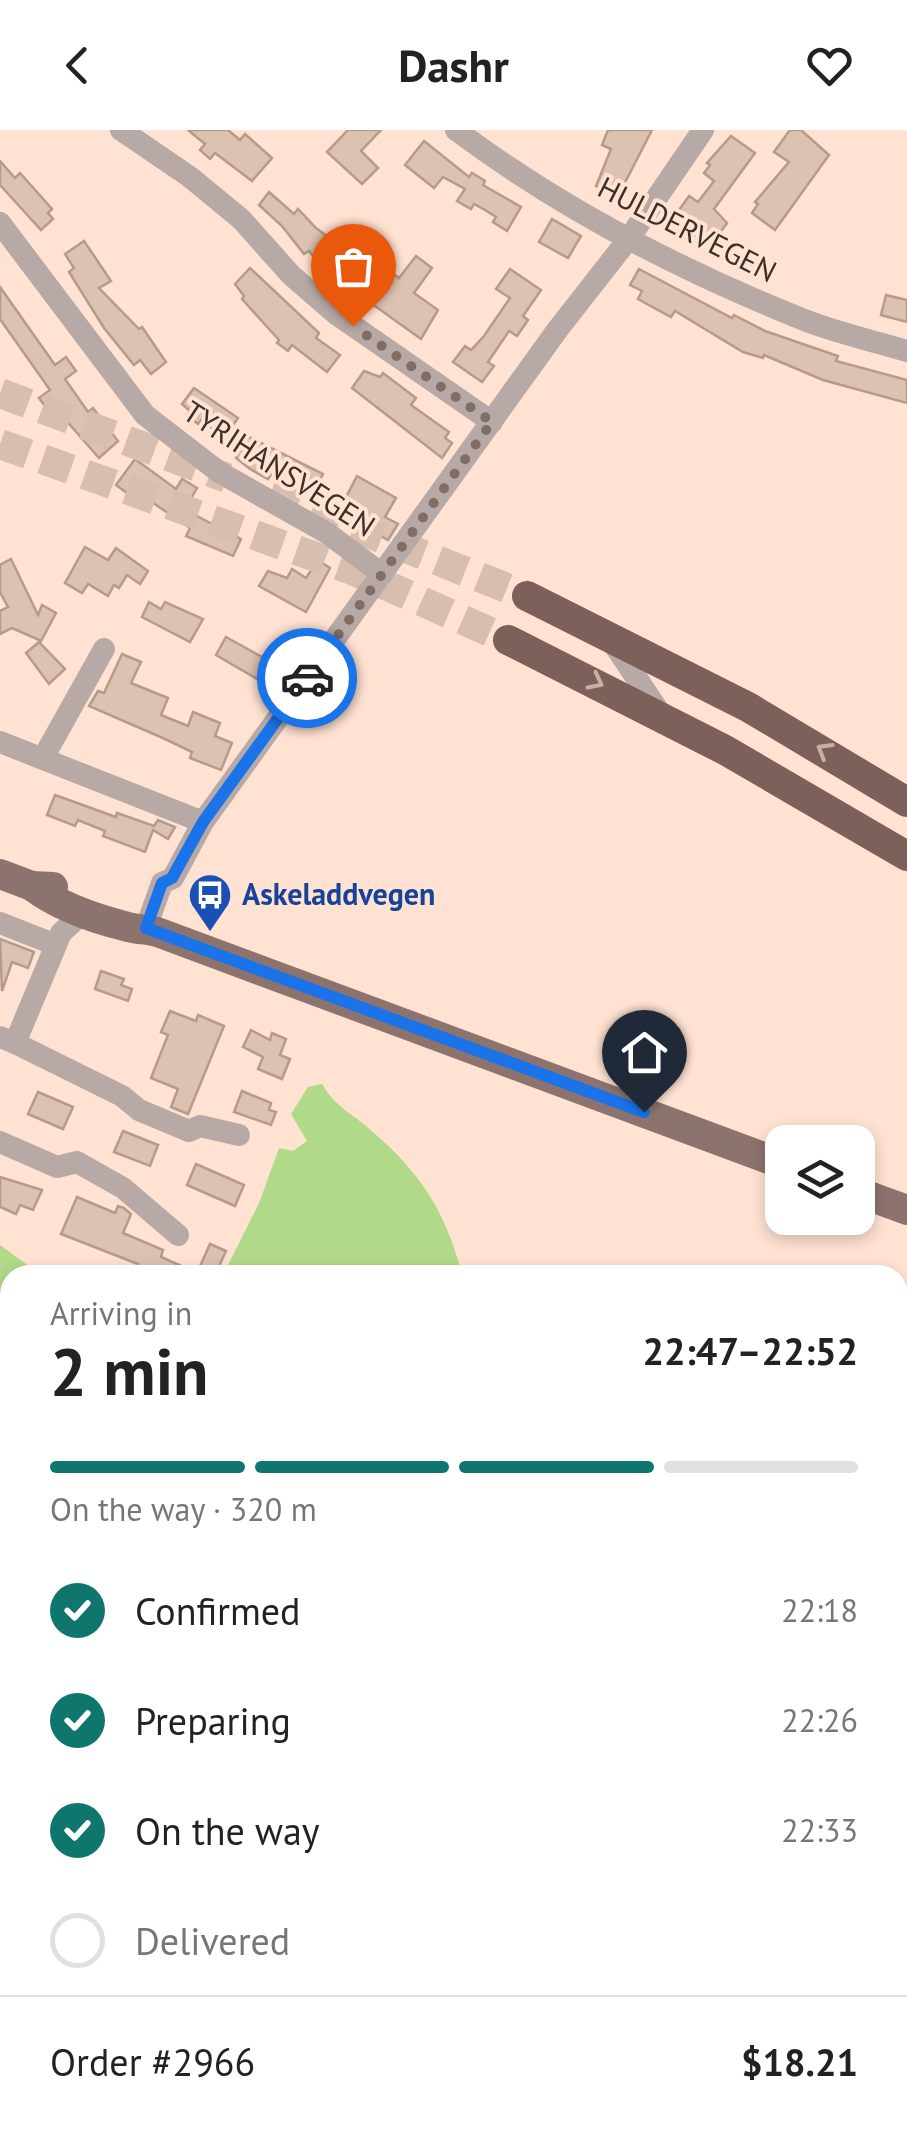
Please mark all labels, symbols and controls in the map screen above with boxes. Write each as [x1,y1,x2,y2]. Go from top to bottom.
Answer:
text: Dashr [398,36,509,94]
icon: back [50,38,105,93]
icon: heart [802,38,857,93]
street label: HULDERVEGEN [592,167,783,290]
pin [311,224,396,327]
icon: bag [326,239,381,294]
street label: TYRIHANSVEGEN [176,391,383,544]
courier [257,628,357,728]
icon: car [280,651,335,706]
one-way arrow [585,670,603,689]
one-way arrow [817,743,835,762]
bus stop icon: Askeladdvegen [187,872,233,933]
place label: Askeladdvegen [242,874,435,913]
pin [602,1010,687,1113]
icon: home [617,1025,672,1080]
map controls [765,1125,875,1235]
button: layers [765,1125,875,1235]
text: Arriving in [50,1292,192,1334]
text: 22:47–22:52 [643,1326,858,1375]
text: 2 min [50,1329,209,1413]
text: On the way · 320 m [50,1488,317,1530]
icon: check [50,1583,105,1638]
text: Confirmed [135,1586,301,1635]
text: 22:18 [781,1589,858,1631]
icon: check [50,1693,105,1748]
text: Preparing [135,1696,291,1745]
text: 22:26 [781,1699,858,1741]
icon: check [50,1803,105,1858]
text: On the way [135,1806,320,1855]
text: 22:33 [781,1809,858,1851]
text: Delivered [135,1916,290,1965]
text: Order #2966 [50,2037,255,2086]
text: $18.21 [741,2037,858,2086]

